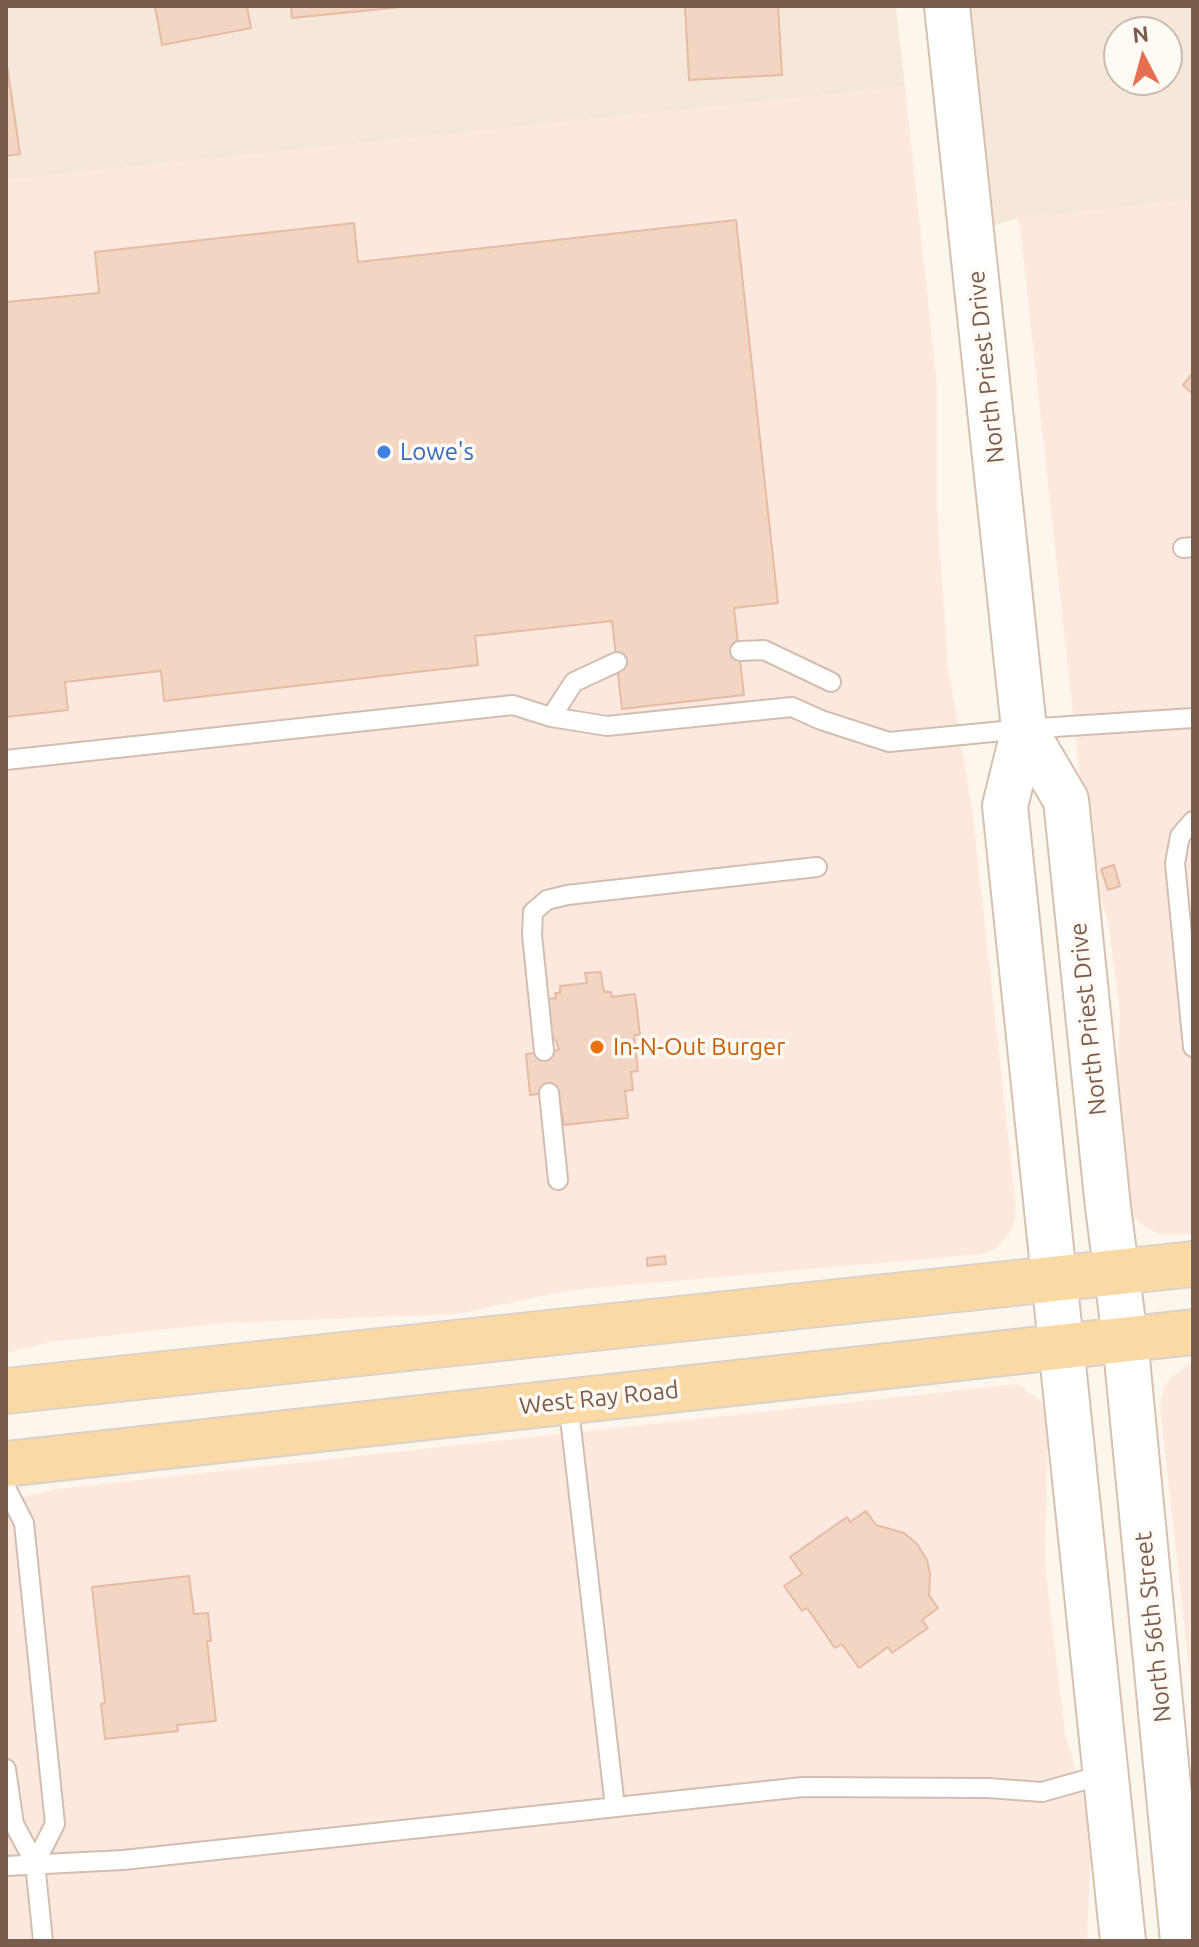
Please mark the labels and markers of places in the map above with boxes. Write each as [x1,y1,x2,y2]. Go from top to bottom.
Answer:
place label: Lowe's [400,438,474,466]
marker: Lowe's [375,443,393,461]
place label: In-N-Out Burger [613,1033,785,1061]
marker: In-N-Out Burger [588,1038,606,1056]

